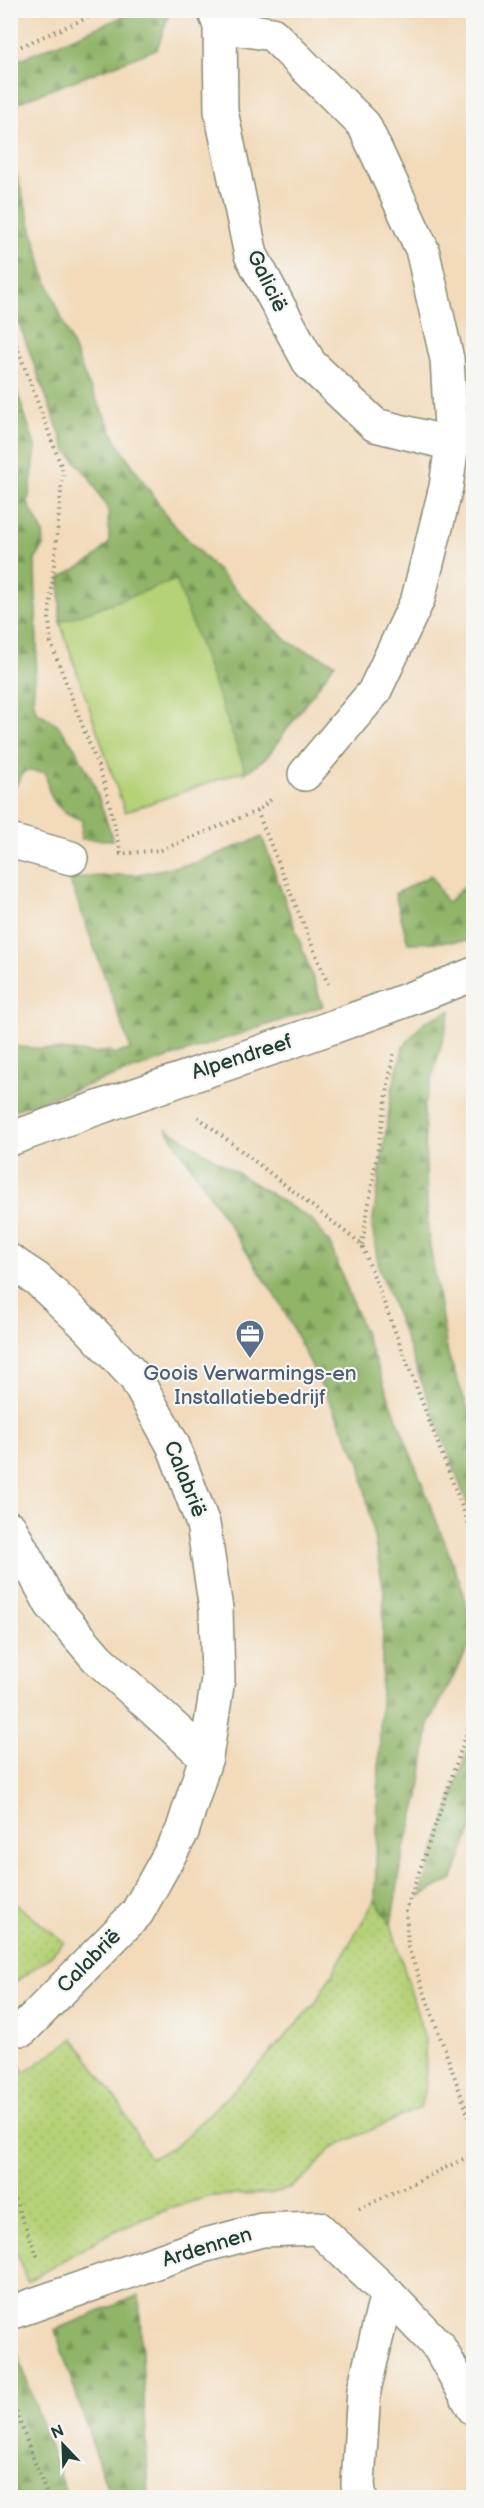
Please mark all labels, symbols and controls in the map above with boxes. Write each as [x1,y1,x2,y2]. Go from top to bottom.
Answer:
street label: Galicië [241,246,293,316]
street label: Alpendreef [188,1029,296,1085]
office icon: Goois Verwarmings-en Installatiebedrijf [234,1318,266,1360]
place label: Goois Verwarmings-en Installatiebedrijf [143,1361,357,1410]
street label: Calabrië [158,1437,212,1521]
street label: Calabrië [52,1924,126,1998]
street label: Ardennen [159,2222,255,2272]
north arrow [33,2415,93,2475]
text: N [48,2421,67,2444]

